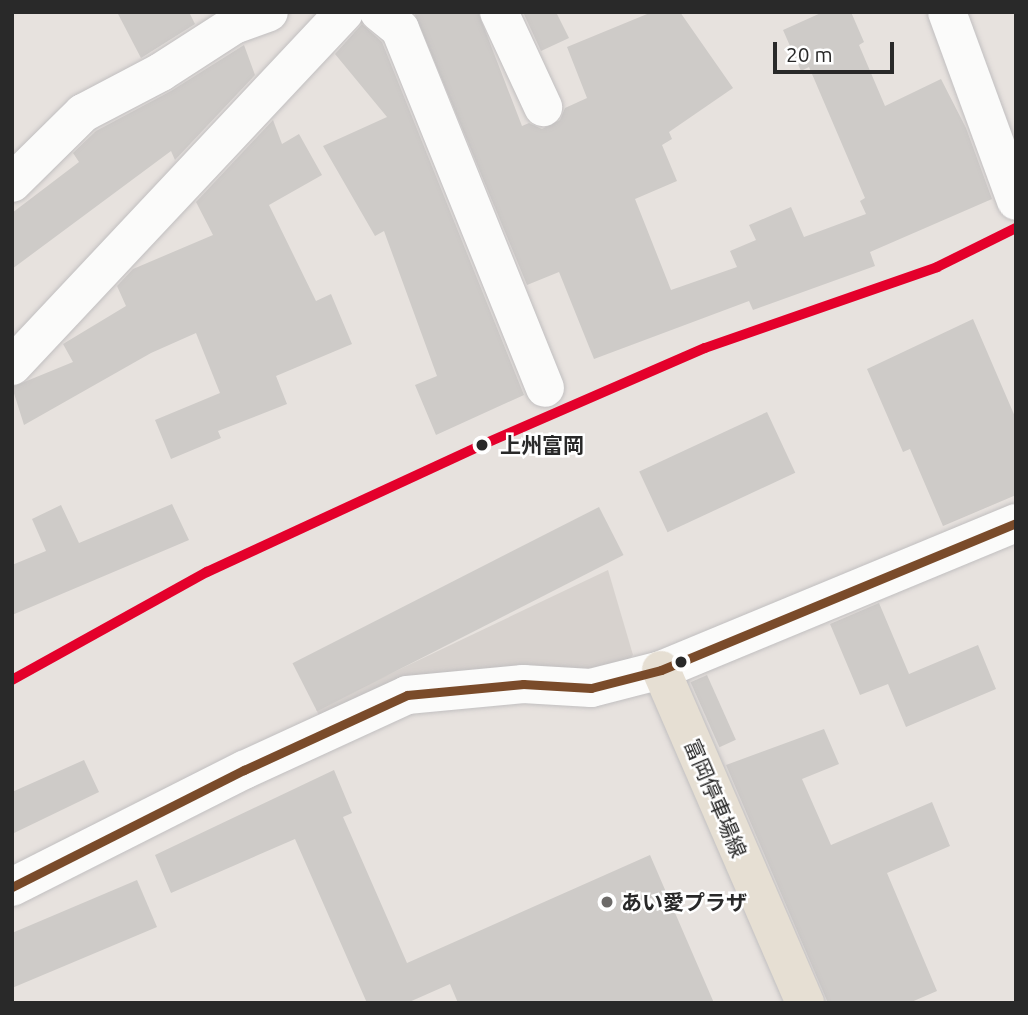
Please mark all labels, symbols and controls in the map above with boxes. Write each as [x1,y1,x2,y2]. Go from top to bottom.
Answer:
scale bar [776,28,897,72]
text: 20 m [786,42,833,66]
place label: 上州富岡 [500,432,584,458]
marker: 上州富岡 [471,434,493,456]
unlabelled marker [674,655,688,669]
street label: 富岡停車場線 [680,735,752,861]
place label: あい愛プラザ [621,889,747,915]
marker: あい愛プラザ [599,894,615,910]

